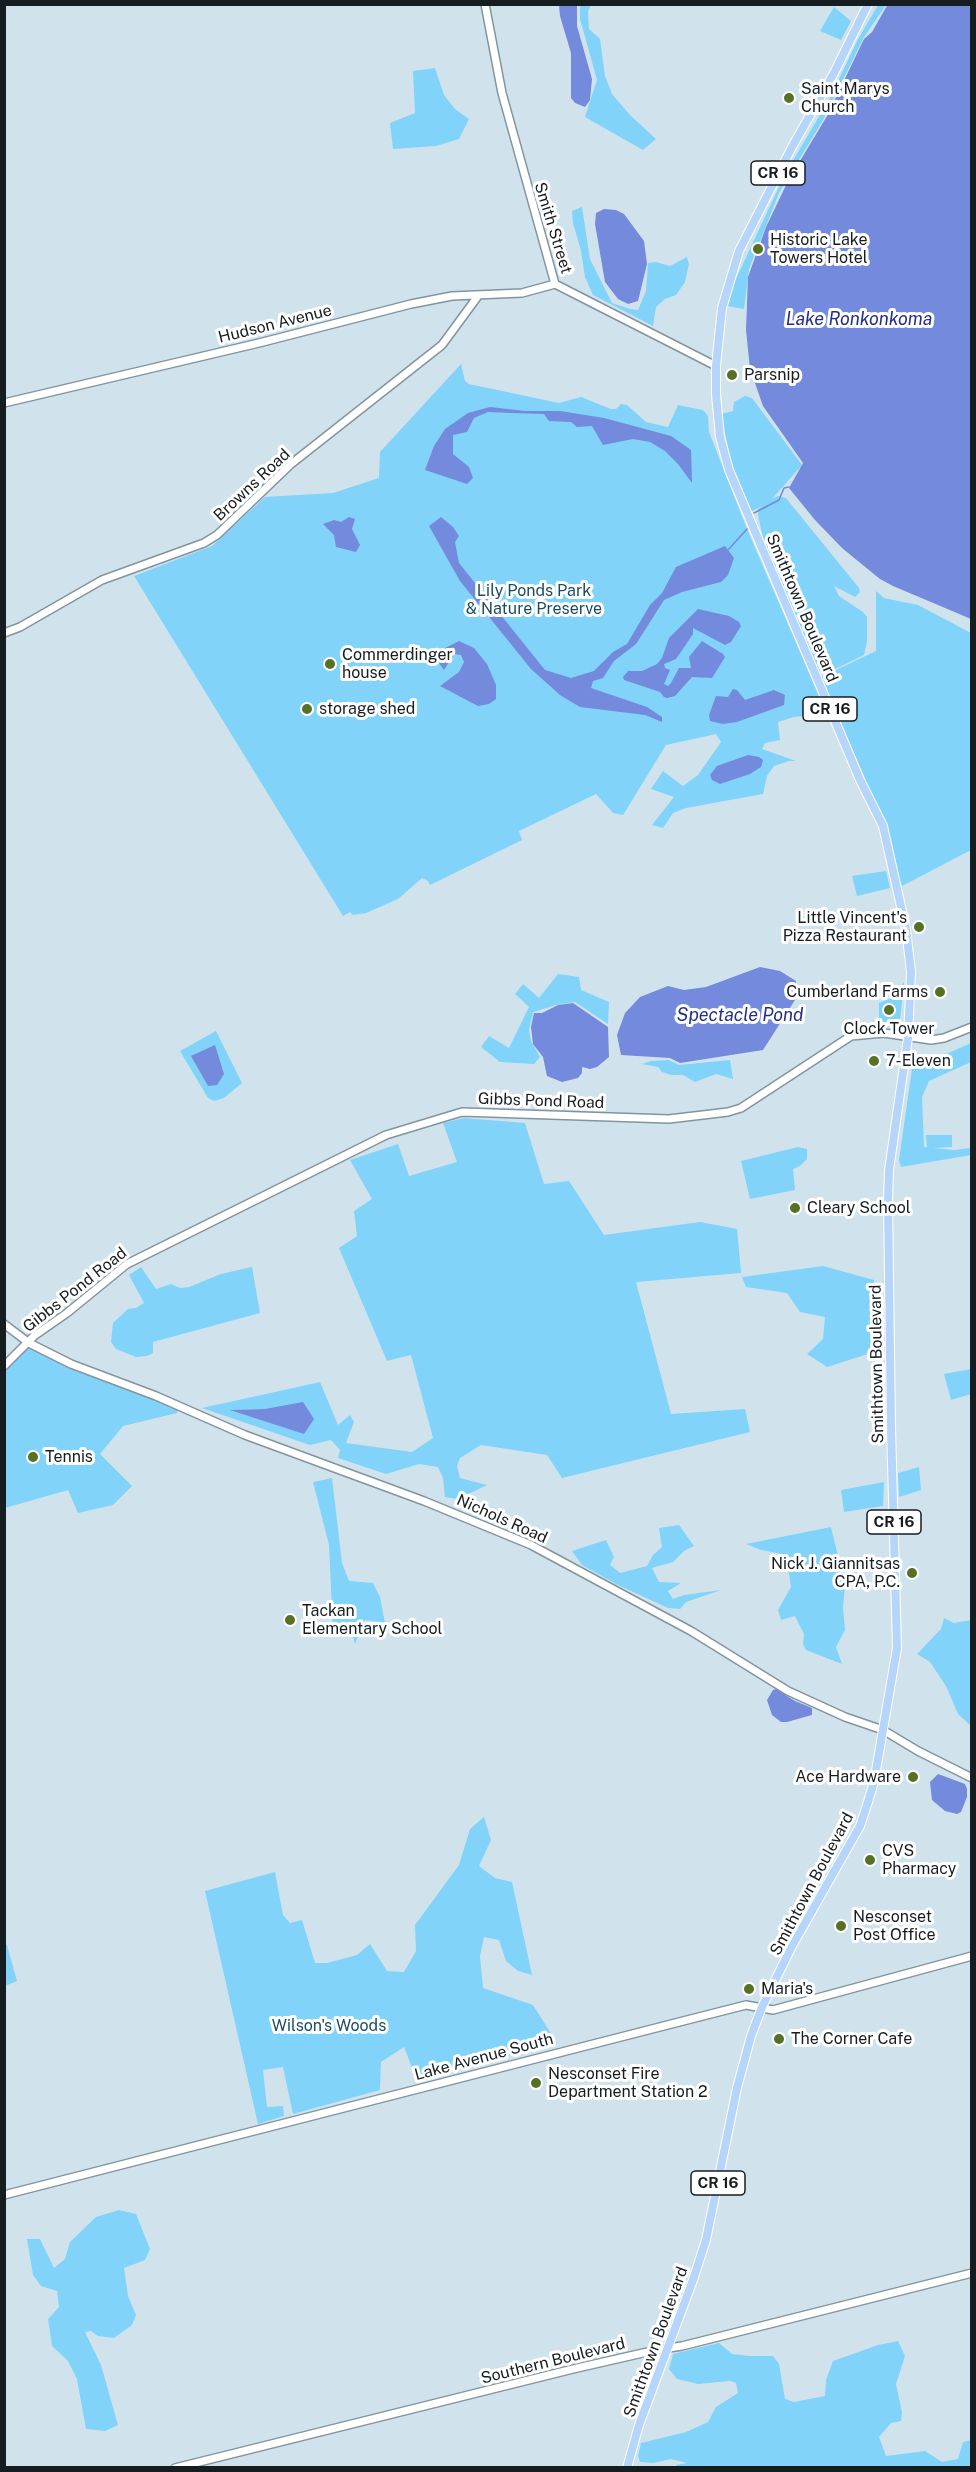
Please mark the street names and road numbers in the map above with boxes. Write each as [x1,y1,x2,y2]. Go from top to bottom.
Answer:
road number: CR 16 [751,161,805,185]
street label: Smith Street [530,180,576,276]
street label: Hudson Avenue [216,301,334,347]
street label: Browns Road [210,445,294,525]
street label: Smithtown Boulevard [762,531,842,685]
road number: CR 16 [803,697,857,721]
street label: Gibbs Pond Road [477,1089,605,1113]
street label: Gibbs Pond Road [19,1244,131,1336]
street label: Smithtown Boulevard [866,1284,888,1444]
street label: Nichols Road [454,1490,550,1548]
road number: CR 16 [867,1510,921,1534]
street label: Smithtown Boulevard [766,1809,858,1959]
street label: Lake Avenue South [413,2029,555,2085]
road number: CR 16 [691,2171,745,2195]
street label: Smithtown Boulevard [620,2264,692,2420]
street label: Southern Boulevard [479,2334,627,2388]

